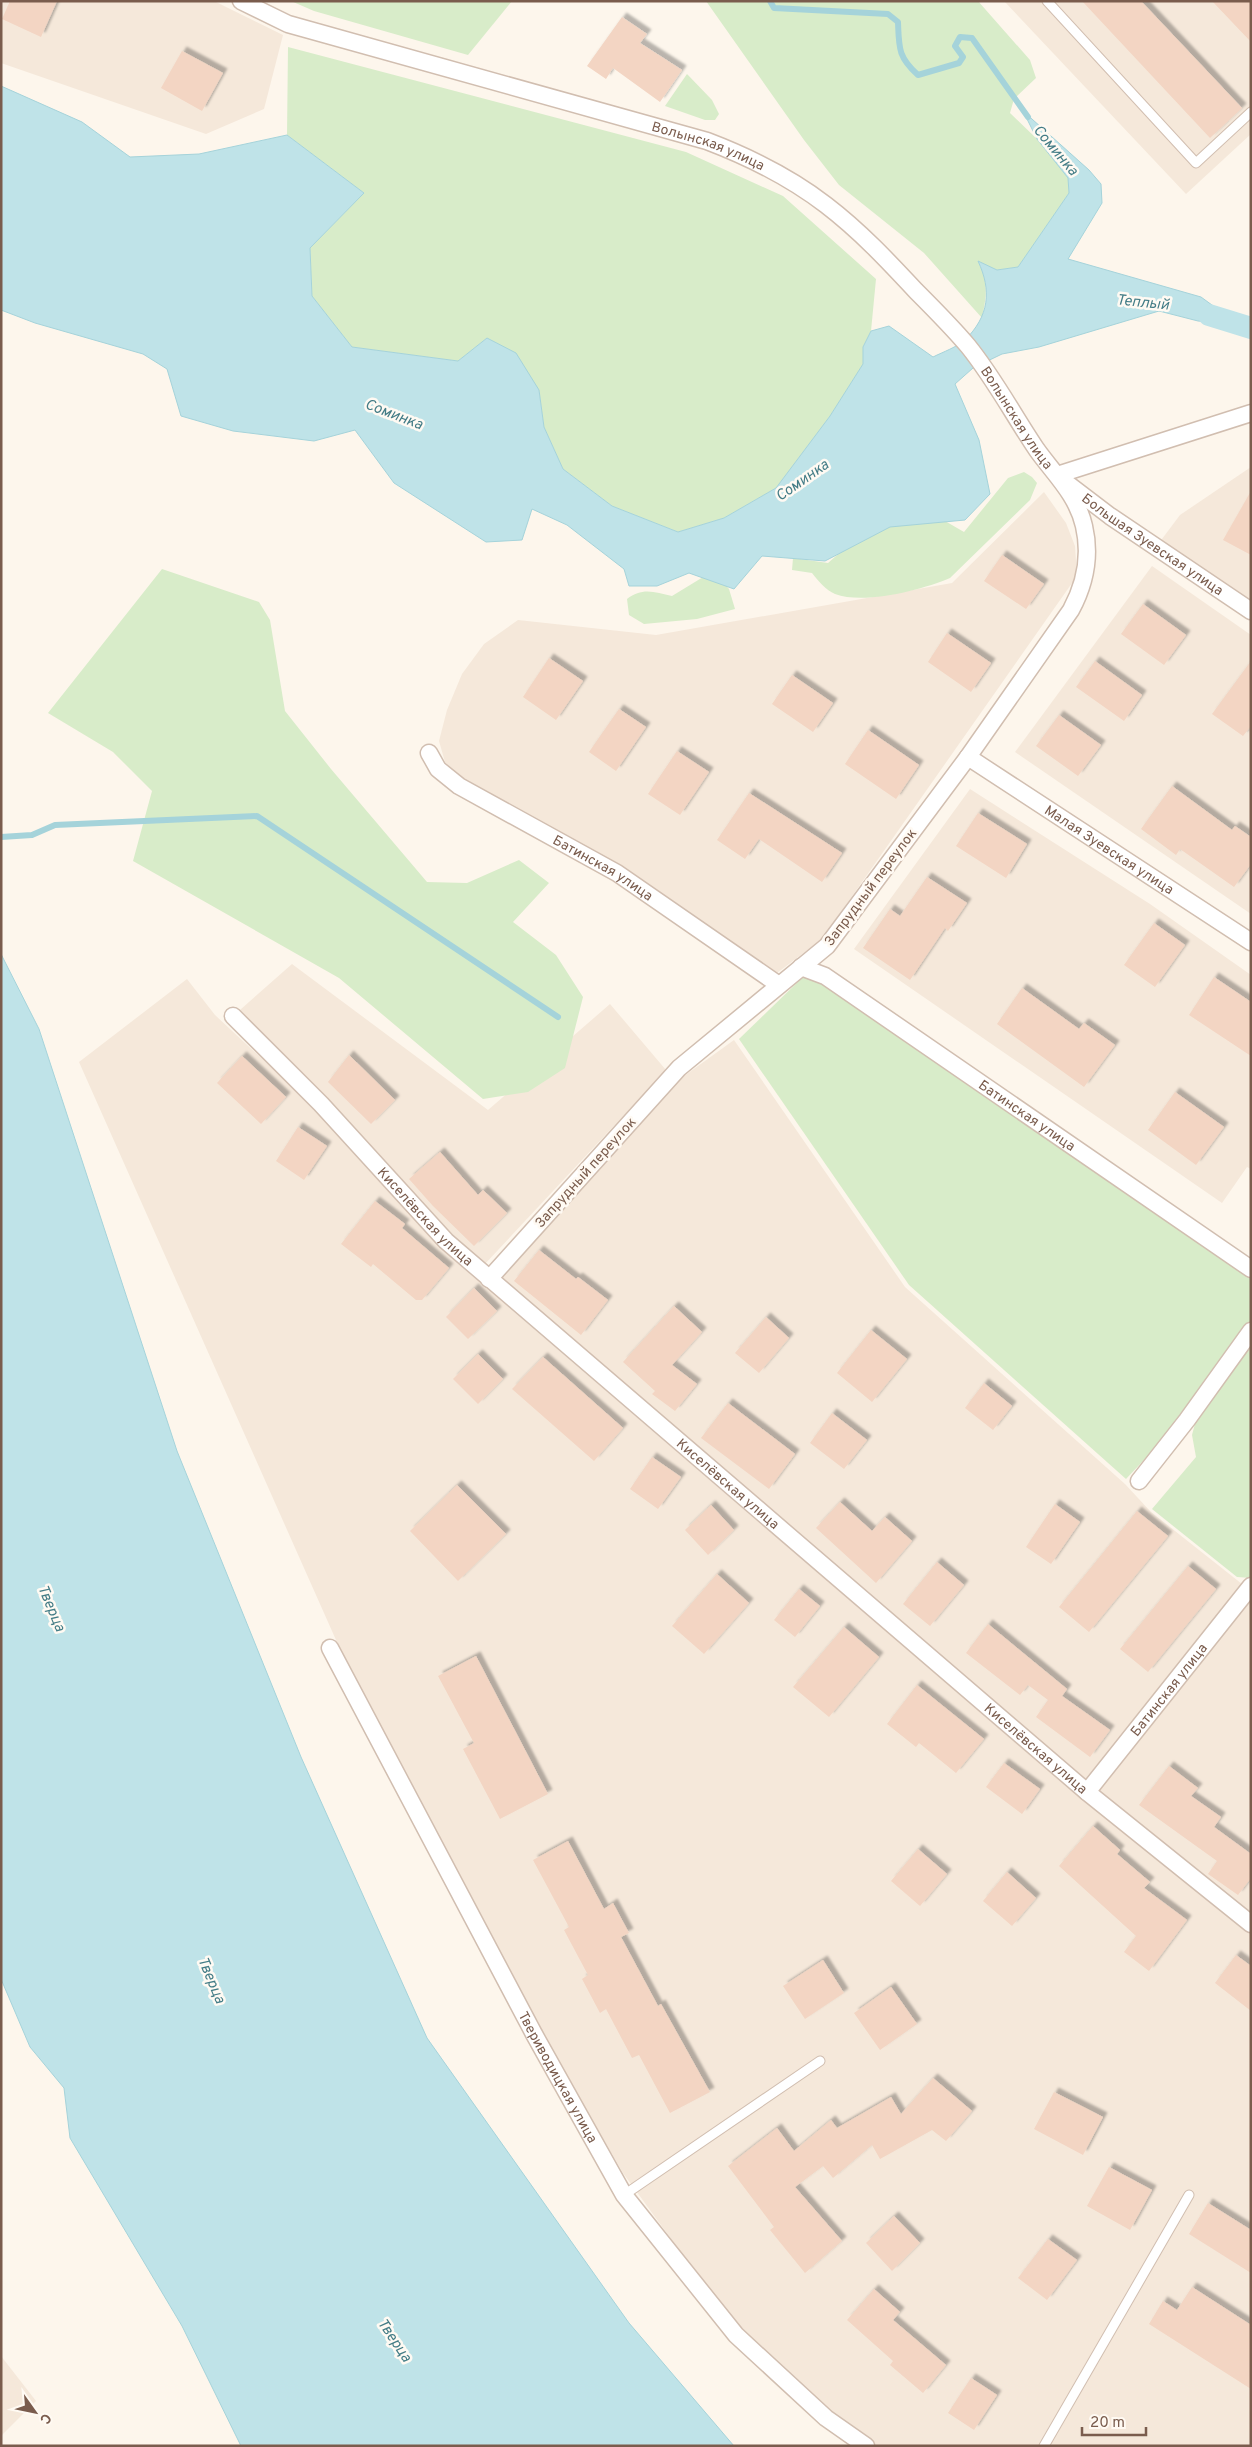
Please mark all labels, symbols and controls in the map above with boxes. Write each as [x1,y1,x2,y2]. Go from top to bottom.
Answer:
street label: Волынская улица [649,119,767,175]
water label: Соминка [1028,122,1082,180]
water label: Теплый [1116,291,1171,316]
street label: Волынская улица [976,364,1056,473]
water label: Соминка [362,396,425,435]
water label: Соминка [773,456,833,506]
street label: Большая Зуевская улица [1078,490,1226,600]
street label: Малая Зуевская улица [1041,802,1176,899]
street label: Запрудный переулок [821,826,921,950]
street label: Батинская улица [549,832,656,905]
street label: Батинская улица [975,1077,1078,1156]
street label: Запрудный переулок [532,1114,640,1232]
street label: Киселёвская улица [373,1165,476,1270]
street label: Киселёвская улица [672,1436,782,1534]
water label: Тверца [32,1583,69,1635]
street label: Батинская улица [1128,1641,1212,1740]
street label: Киселёвская улица [980,1700,1090,1798]
water label: Тверца [192,1955,229,2007]
street label: Твериводицкая улица [514,2009,600,2146]
water label: Тверца [372,2315,415,2366]
north arrow [10,2387,60,2437]
scale bar [1082,2404,1146,2436]
text: С [35,2410,54,2427]
text: 20 m [1090,2414,1125,2433]

